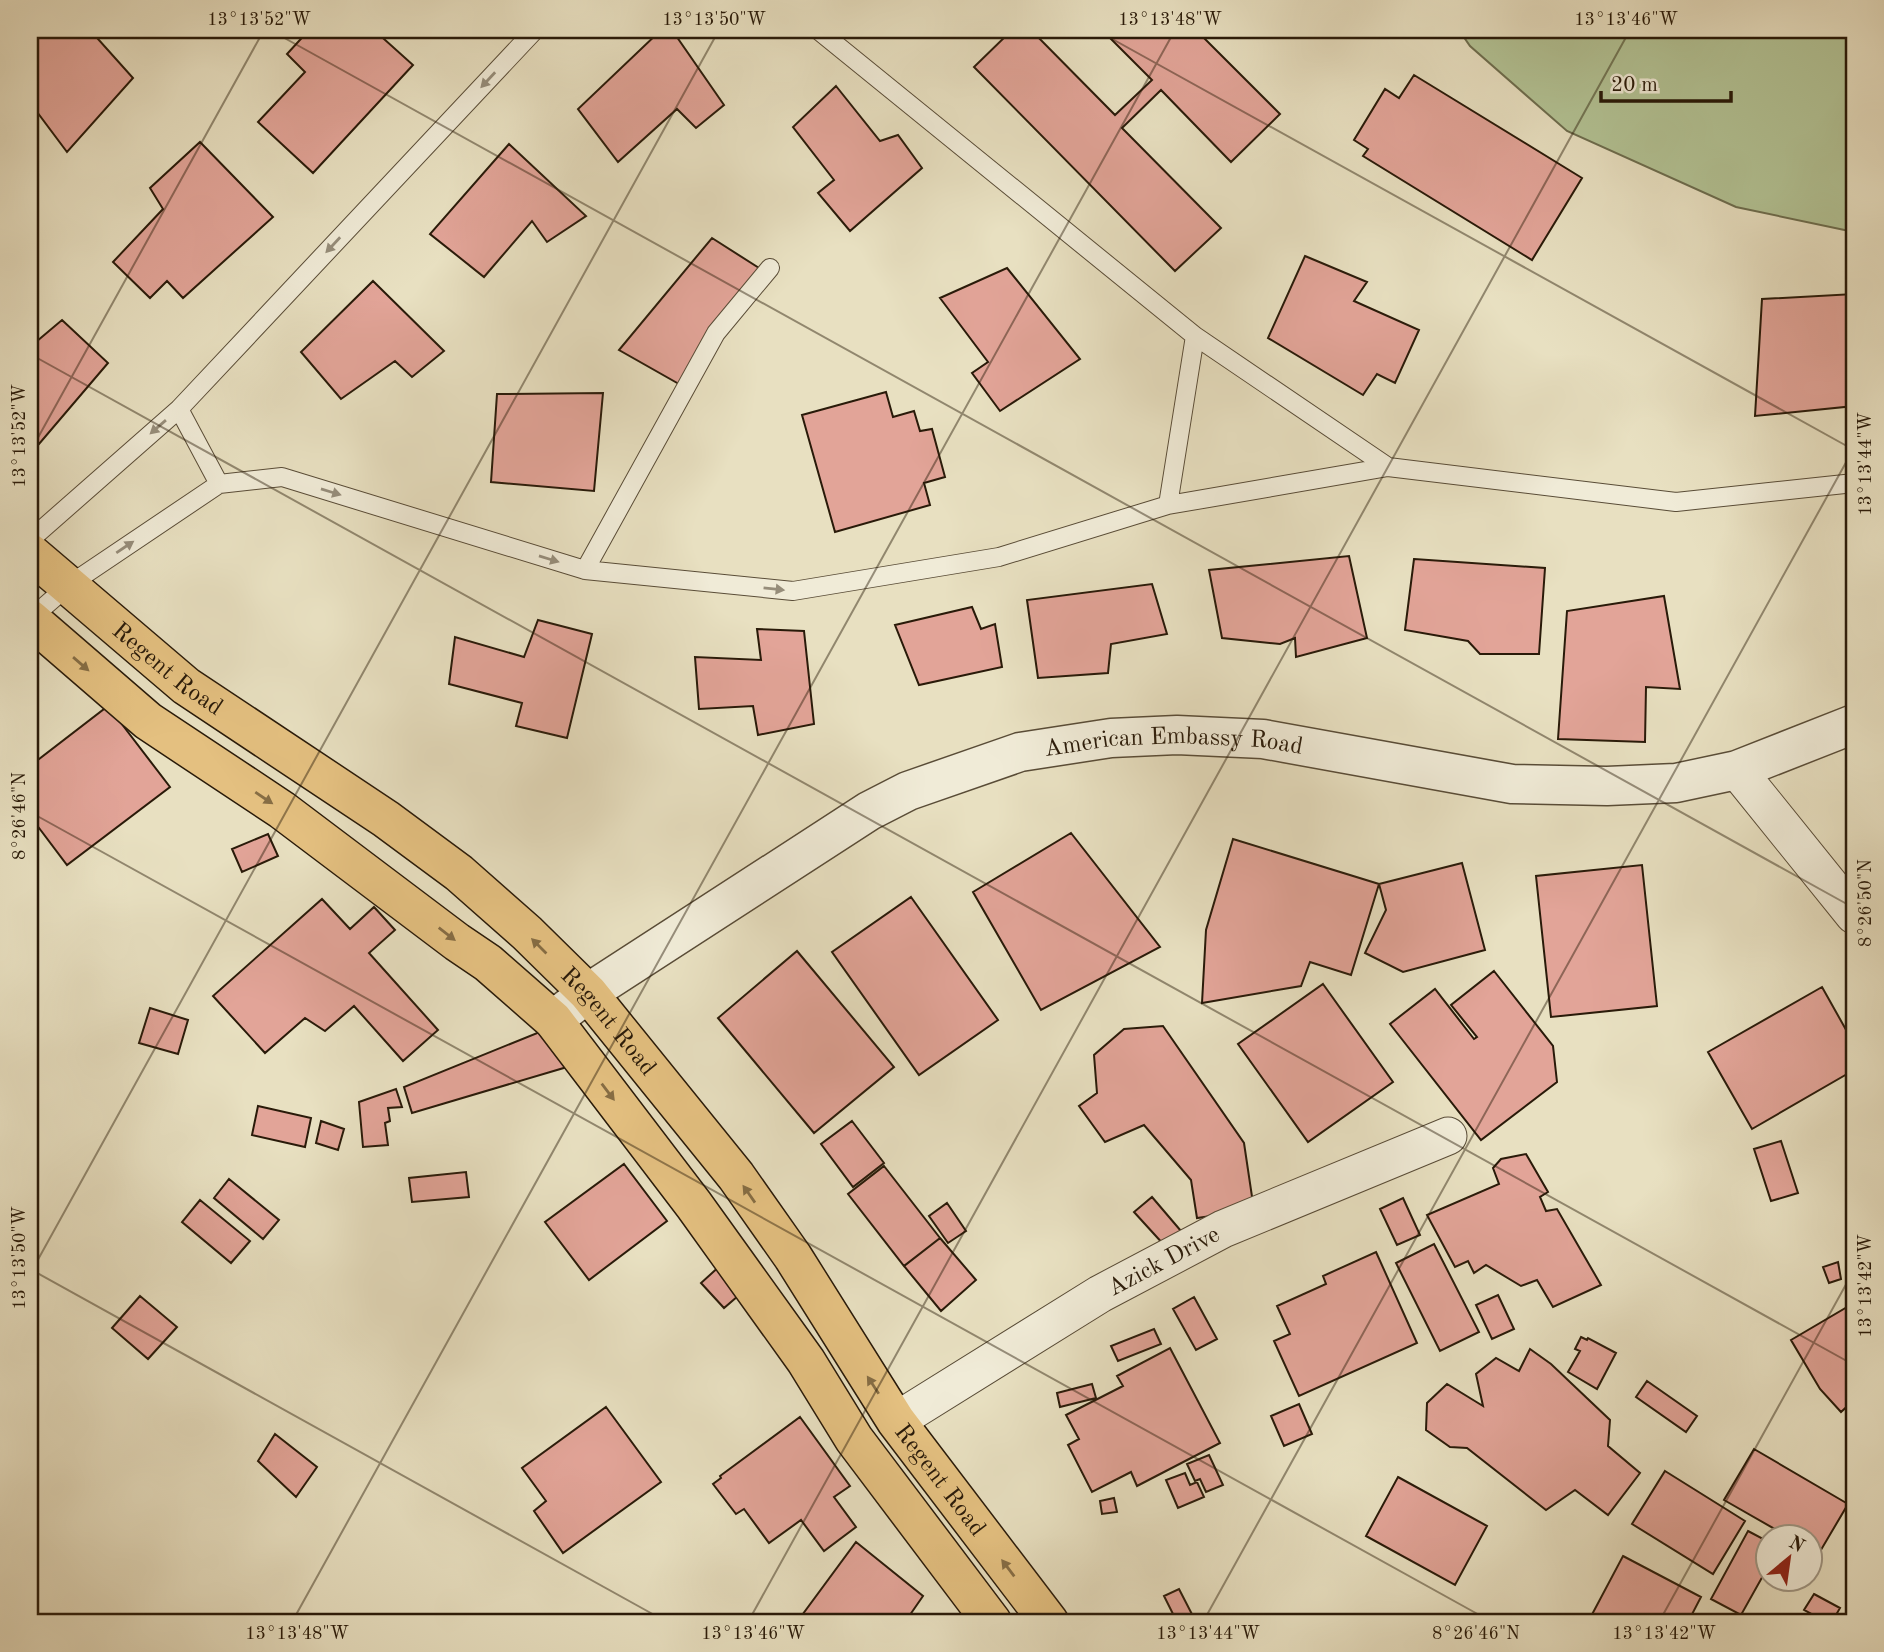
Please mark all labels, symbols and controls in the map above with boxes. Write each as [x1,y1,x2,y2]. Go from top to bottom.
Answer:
text: 13°13'52"W [207,11,311,29]
text: 13°13'50"W [662,11,766,29]
text: 13°13'48"W [1118,11,1222,29]
text: 13°13'46"W [1574,11,1678,29]
scale bar [1601,60,1730,104]
one-way arrow [480,71,497,88]
text: 20 m [1611,75,1658,96]
one-way arrow [325,236,341,253]
text: 13°13'52"W [11,384,29,488]
text: 13°13'44"W [1857,412,1875,516]
one-way arrow [150,419,167,434]
one-way arrow [321,488,342,498]
one-way arrow [116,540,135,553]
one-way arrow [538,554,559,565]
one-way arrow [763,584,785,595]
street label: Regent Road [107,619,226,721]
one-way arrow [73,656,90,671]
street label: American Embassy Road [1043,725,1305,762]
text: 8°26'46"N [11,772,29,860]
one-way arrow [255,791,274,804]
text: 8°26'50"N [1857,859,1875,947]
one-way arrow [438,926,455,941]
one-way arrow [531,937,548,954]
street label: Regent Road [555,963,660,1081]
one-way arrow [601,1082,616,1100]
one-way arrow [742,1185,756,1203]
text: 13°13'50"W [11,1206,29,1310]
street label: Azick Drive [1104,1223,1224,1302]
text: 13°13'42"W [1857,1234,1875,1338]
one-way arrow [866,1376,879,1395]
street label: Regent Road [889,1420,989,1541]
north arrow [1755,1522,1825,1592]
text: N [1785,1533,1807,1557]
one-way arrow [1001,1559,1015,1577]
text: 13°13'48"W [245,1625,349,1643]
text: 13°13'46"W [701,1625,805,1643]
text: 13°13'44"W [1156,1625,1260,1643]
text: 8°26'46"N [1432,1625,1520,1643]
text: 13°13'42"W [1612,1625,1716,1643]

